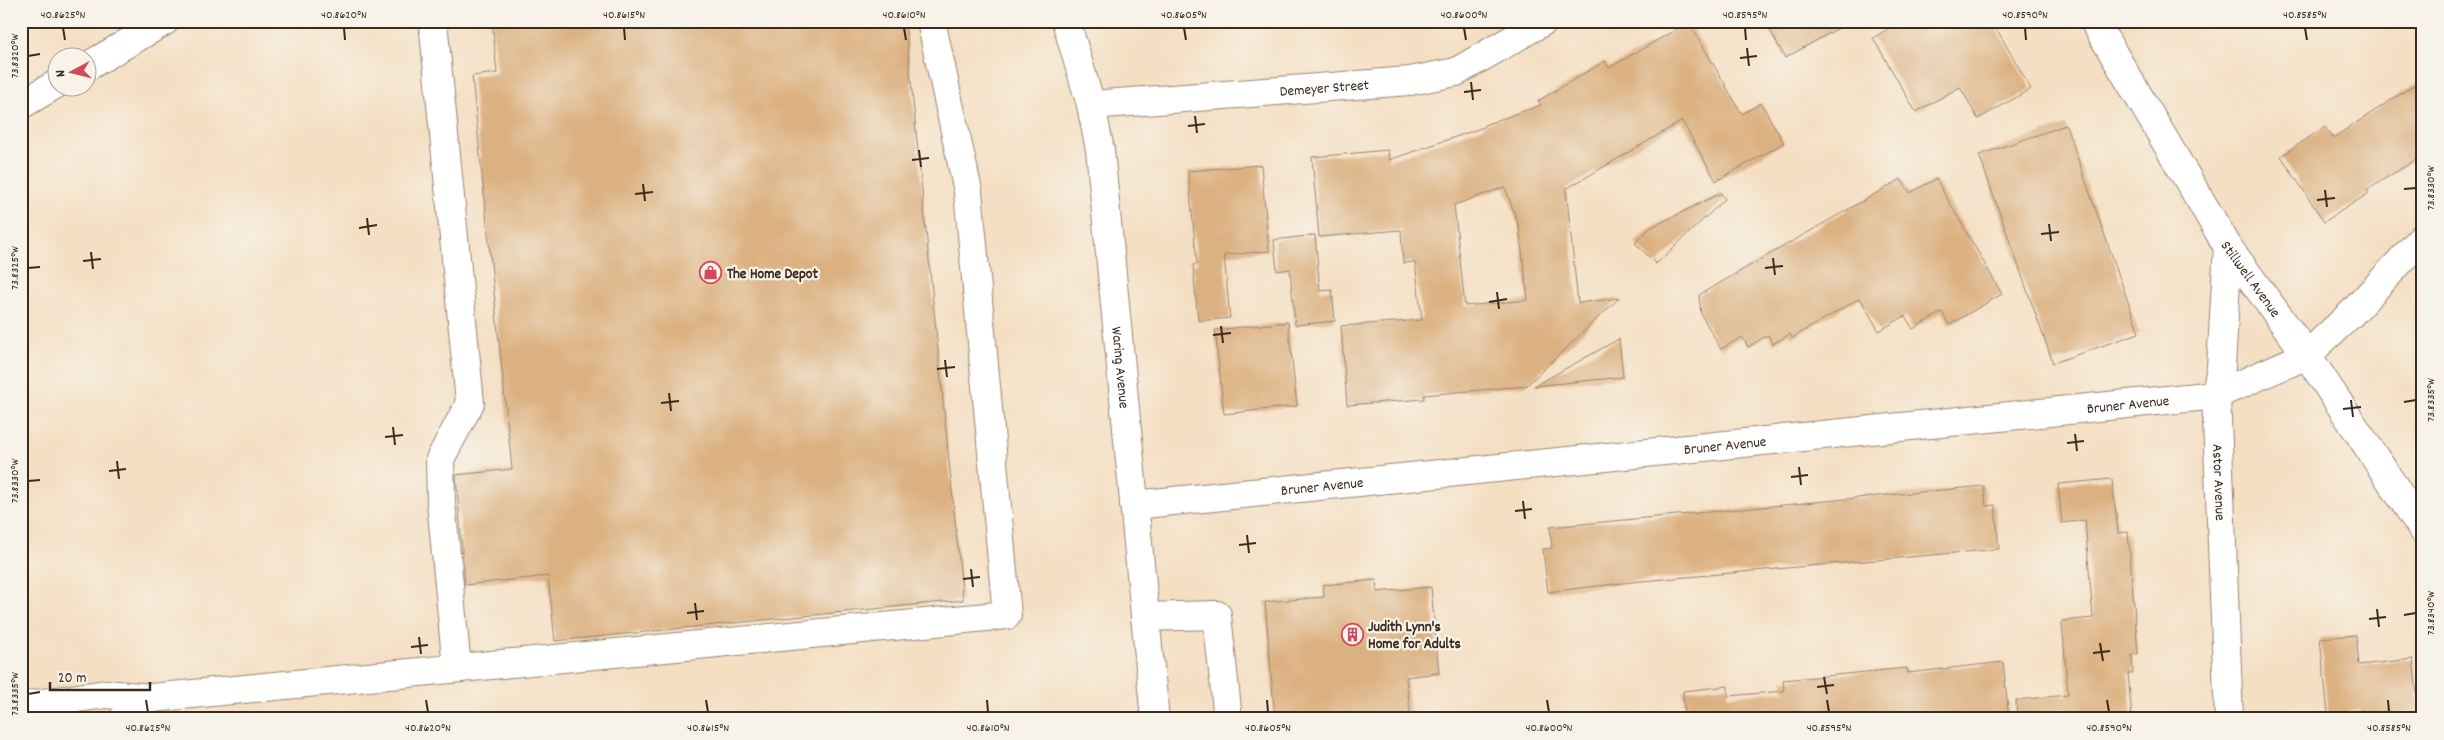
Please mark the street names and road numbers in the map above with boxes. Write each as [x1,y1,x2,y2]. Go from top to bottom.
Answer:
street label: Demeyer Street [1279,75,1370,104]
street label: Stillwell Avenue [2214,237,2285,323]
street label: Waring Avenue [1104,326,1134,410]
street label: Bruner Avenue [2086,391,2171,421]
street label: Bruner Avenue [1683,432,1768,462]
street label: Astor Avenue [2205,444,2230,522]
street label: Bruner Avenue [1280,473,1365,503]

